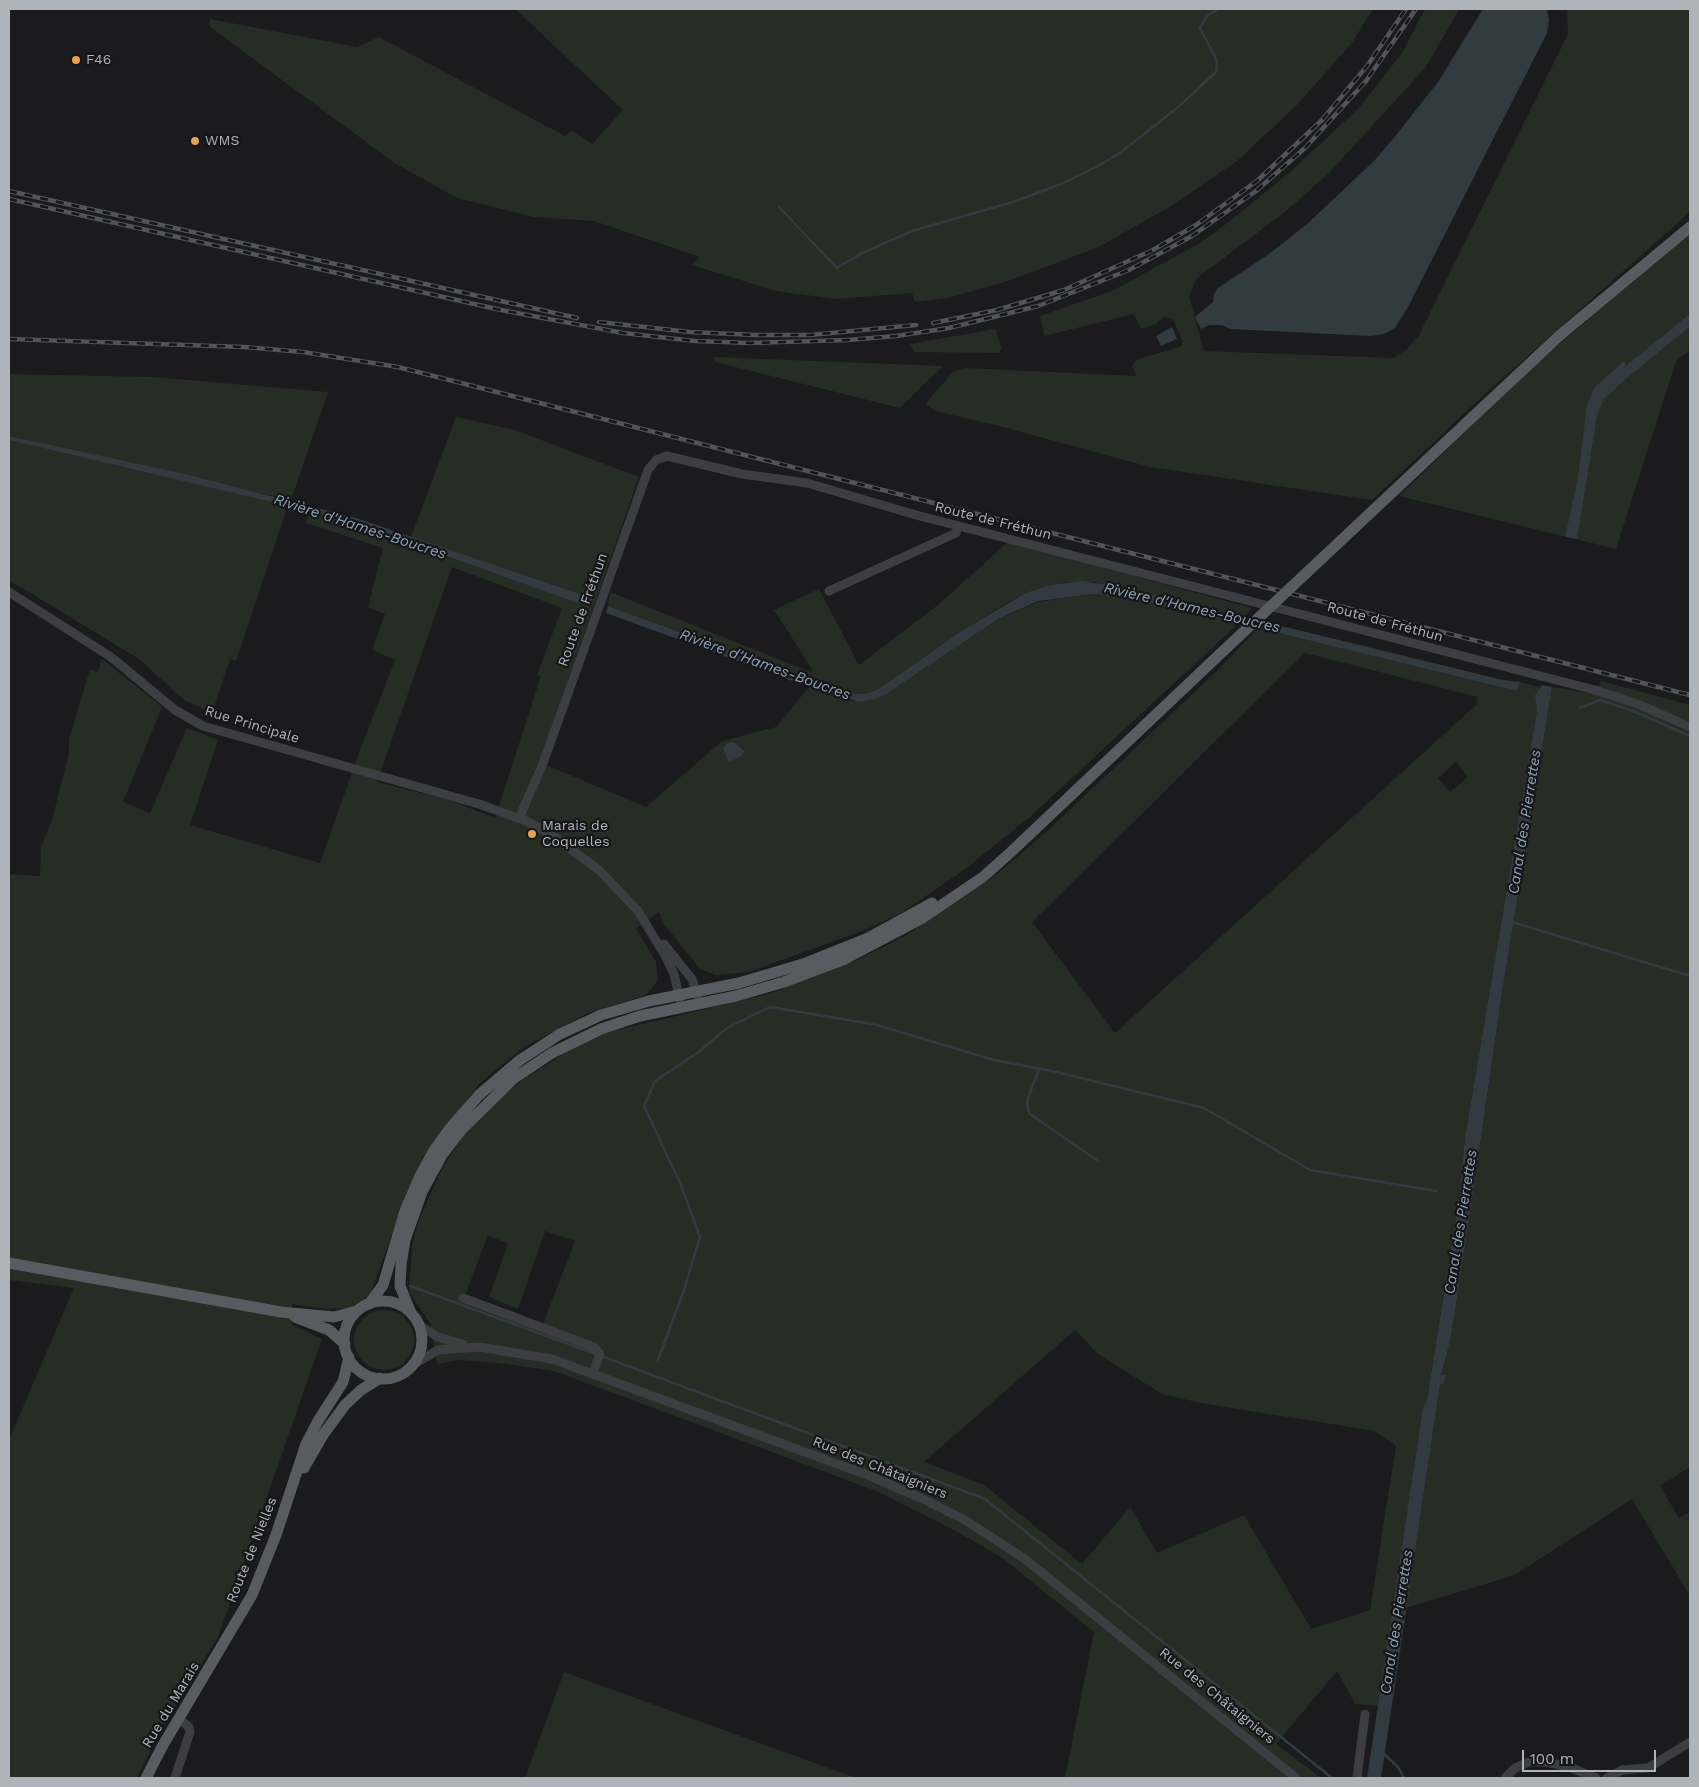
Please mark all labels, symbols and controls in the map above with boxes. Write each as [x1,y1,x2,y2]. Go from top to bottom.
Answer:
place label: F46 [86,52,111,68]
marker: F46 [70,54,82,66]
place label: WMS [205,133,239,149]
marker: WMS [189,135,201,147]
water label: Rivière d'Hames-Boucres [272,491,448,563]
street label: Route de Fréthun [933,498,1053,544]
street label: Route de Fréthun [555,551,611,669]
water label: Rivière d'Hames-Boucres [1102,579,1282,637]
street label: Route de Fréthun [1325,598,1445,646]
water label: Rivière d'Hames-Boucres [677,626,853,704]
street label: Rue Principale [203,703,301,747]
water label: Canal des Pierrettes [1505,748,1545,896]
place label: Marais de Coquelles [542,818,610,850]
marker: Marais de Coquelles [526,828,538,840]
water label: Canal des Pierrettes [1441,1148,1481,1296]
street label: Rue des Châtaigniers [810,1433,950,1503]
street label: Route de Nielles [223,1495,281,1605]
water label: Canal des Pierrettes [1377,1548,1417,1696]
street label: Rue des Châtaigniers [1156,1644,1278,1748]
street label: Rue du Marais [139,1659,203,1751]
scale bar [1524,1740,1658,1772]
text: 100 m [1530,1750,1574,1768]

